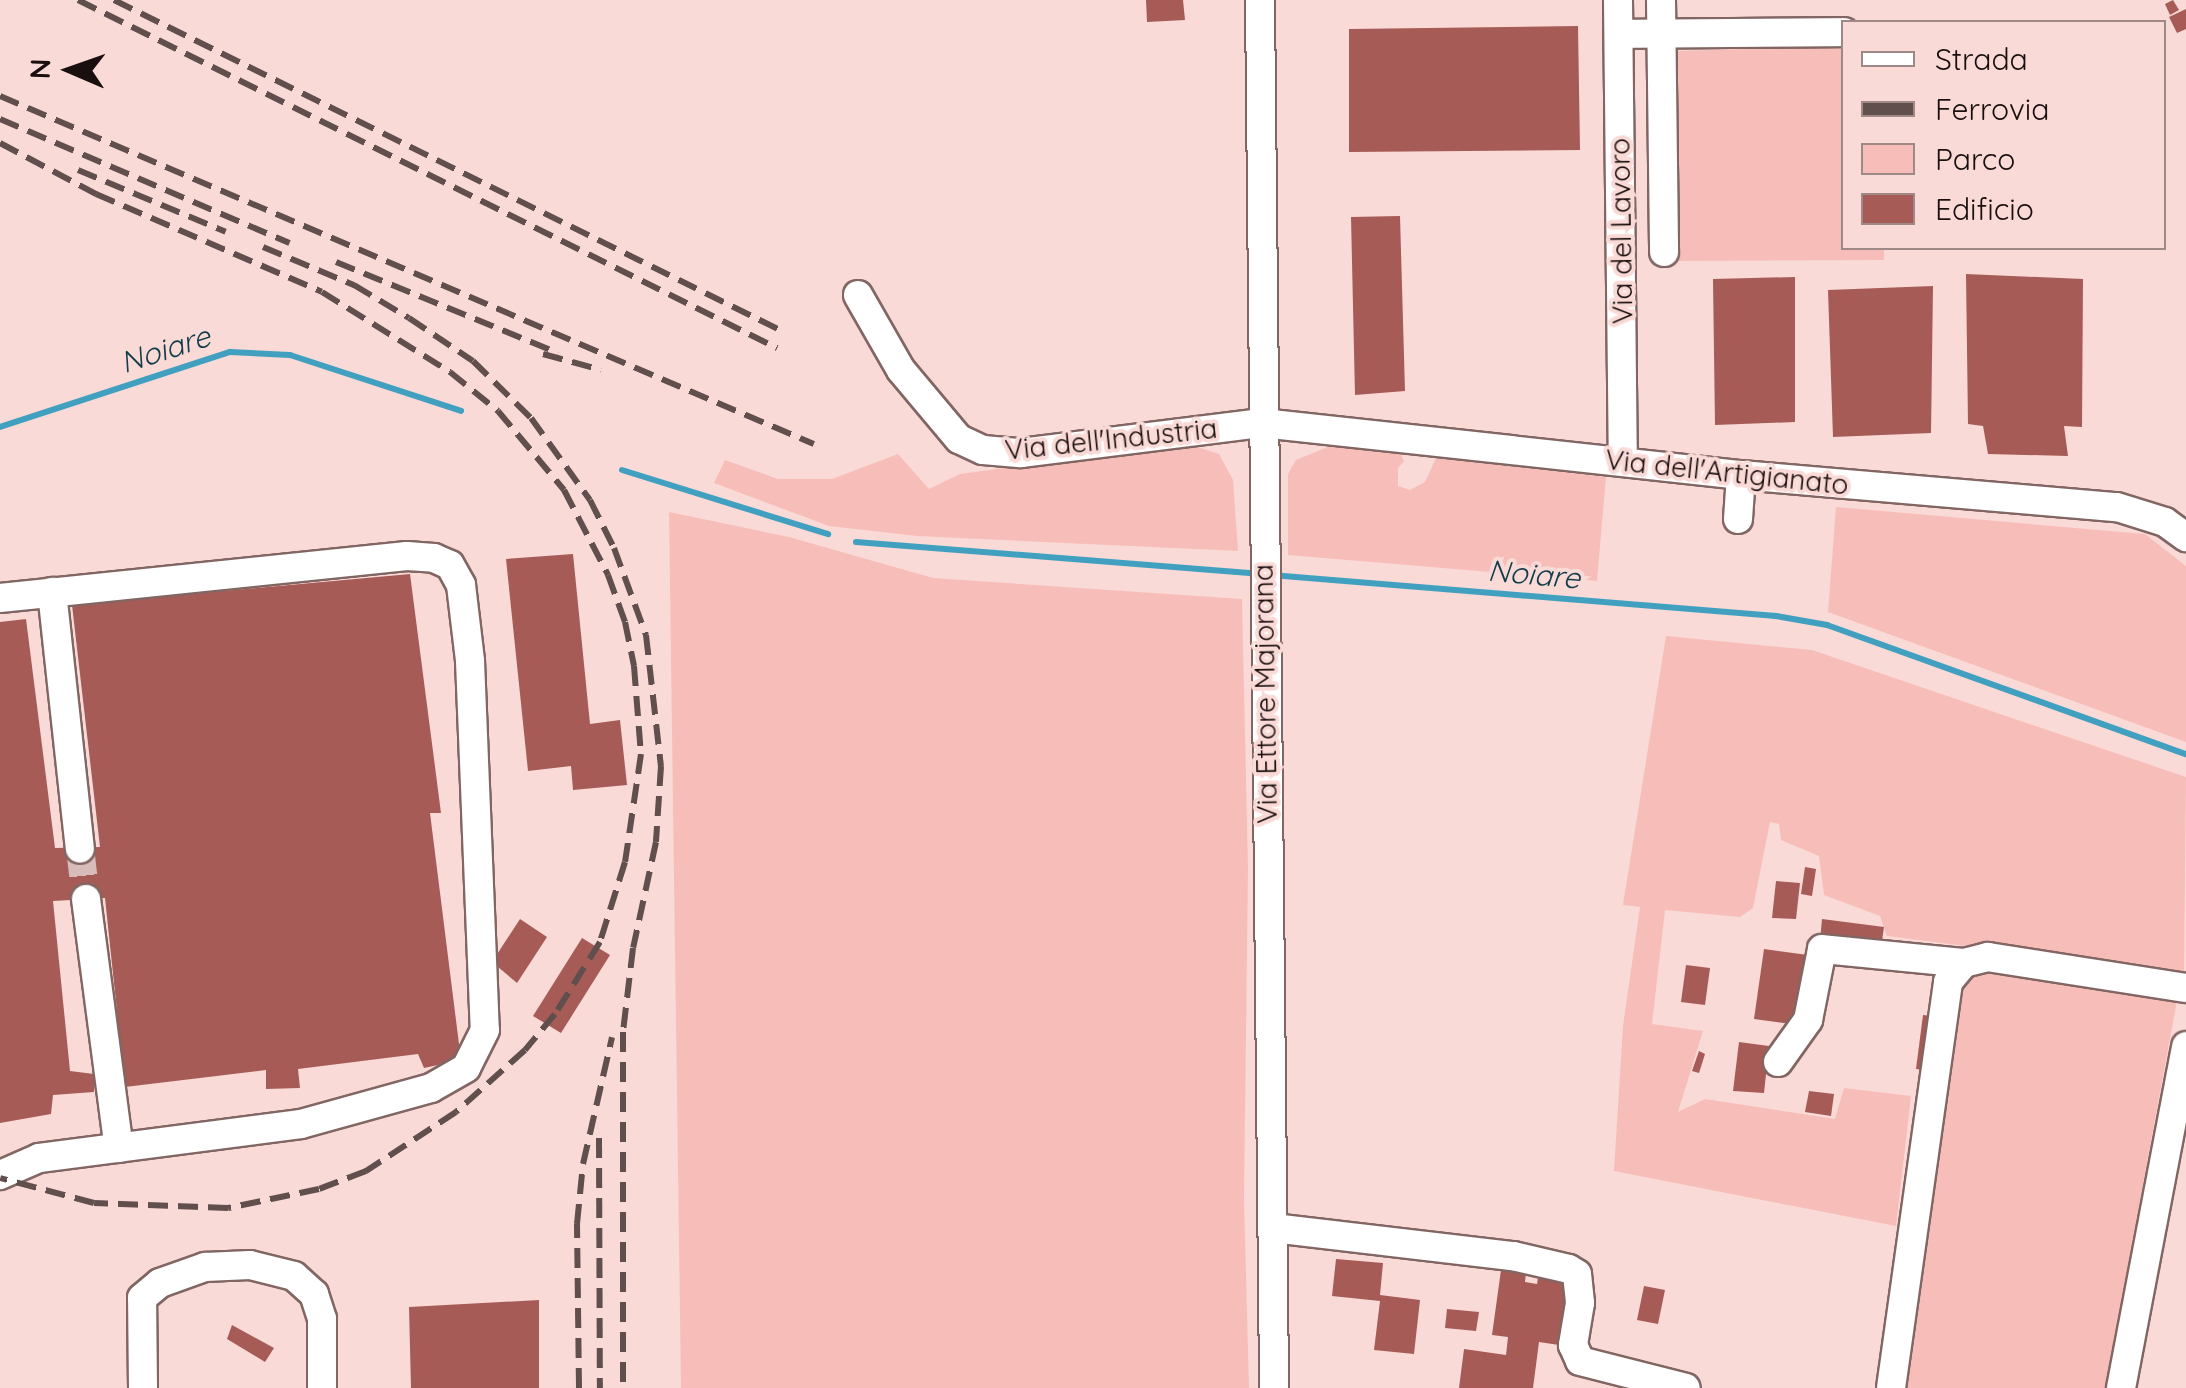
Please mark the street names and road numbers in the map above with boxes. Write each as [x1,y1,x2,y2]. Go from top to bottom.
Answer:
street label: Via del Lavoro [1603,138,1639,324]
street label: Via dell'Industria [1003,411,1219,467]
street label: Via dell'Artigianato [1604,443,1850,501]
street label: Via Ettore Majorana [1246,564,1284,824]

